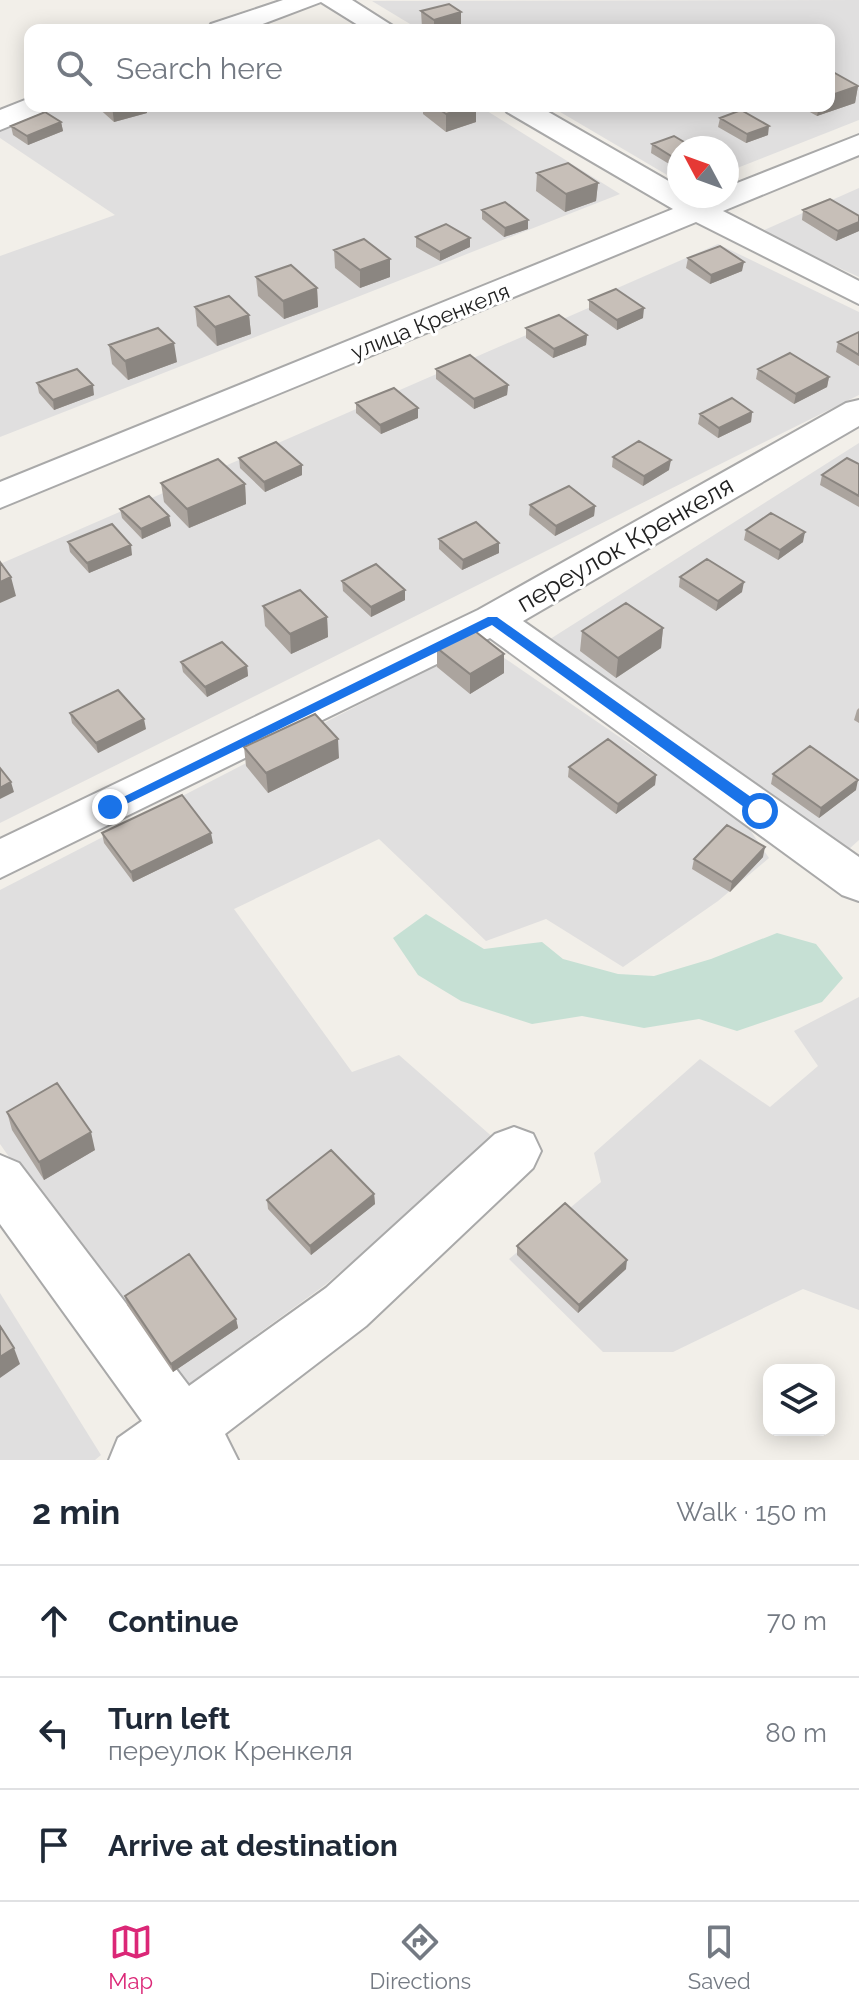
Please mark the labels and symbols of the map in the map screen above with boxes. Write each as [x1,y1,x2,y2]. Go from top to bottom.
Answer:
north arrow [667,136,739,208]
street label: улица Кренкеля [347,277,513,365]
street label: переулок Кренкеля [512,470,738,618]
route end [92,789,128,825]
route start [742,793,778,829]

